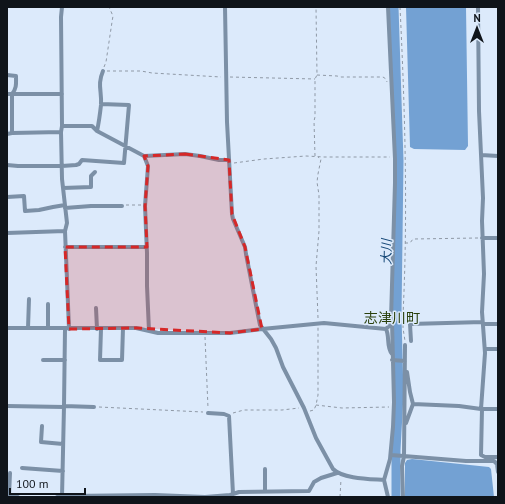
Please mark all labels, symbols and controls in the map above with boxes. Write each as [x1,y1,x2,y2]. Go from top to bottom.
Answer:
north arrow [457,8,497,48]
text: N [473,11,481,25]
water label: 大川 [378,237,395,265]
district label: 志津川町 [364,309,420,327]
scale bar [10,470,85,496]
text: 100 m [16,476,49,491]

